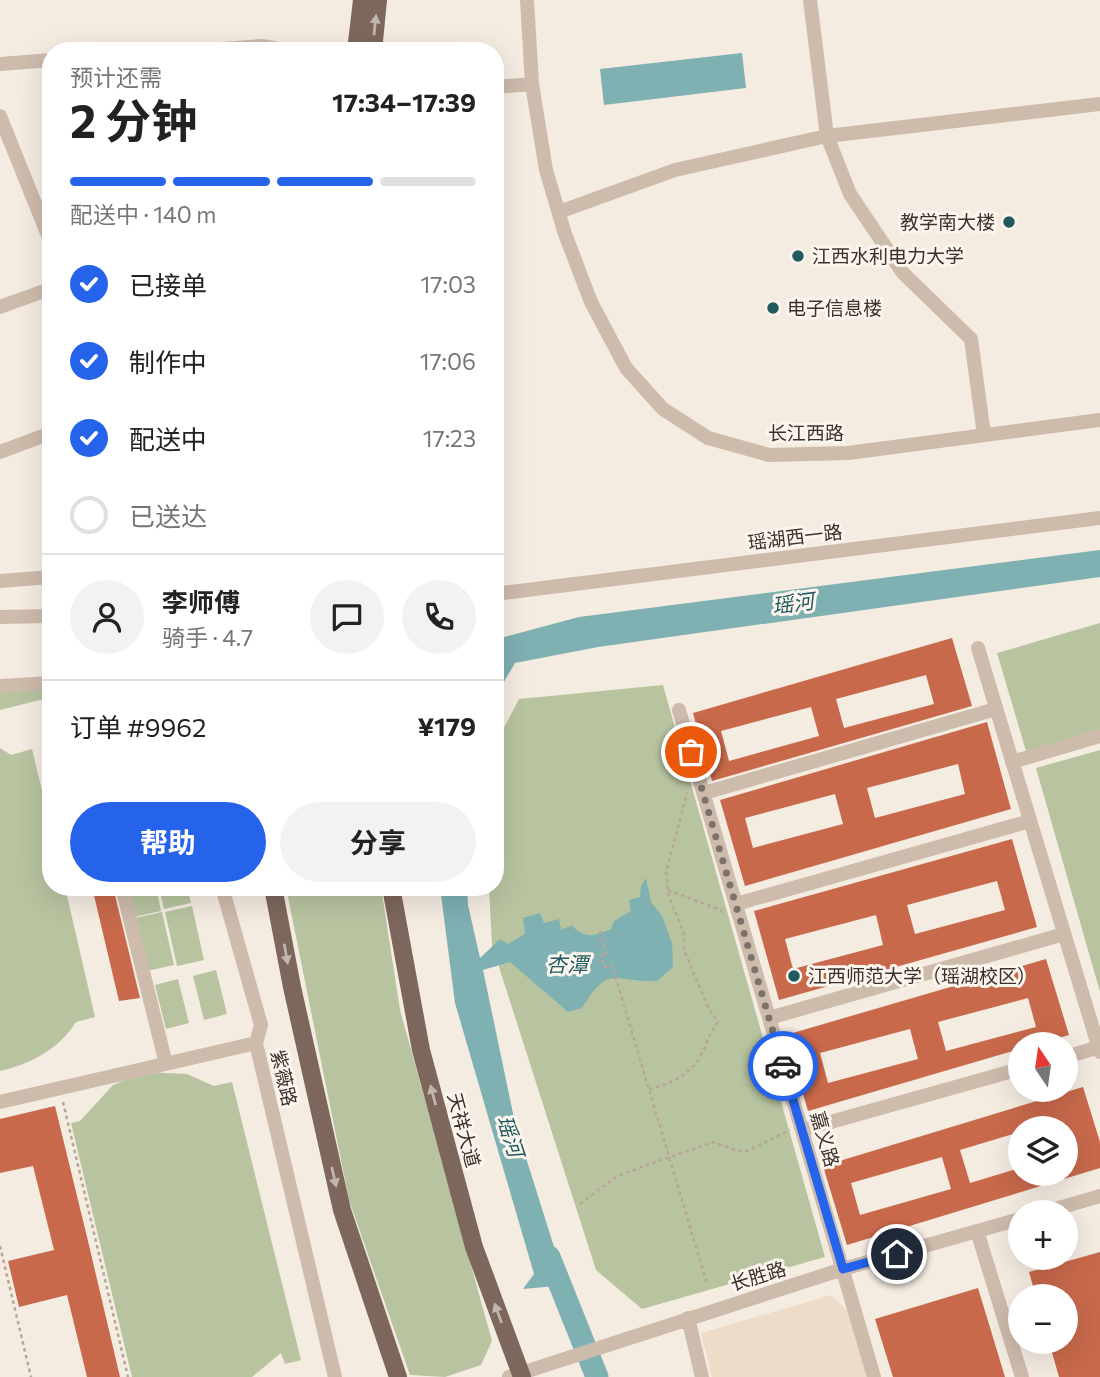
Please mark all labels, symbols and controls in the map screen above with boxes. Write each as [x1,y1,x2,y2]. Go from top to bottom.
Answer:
one-way arrow [370,14,381,36]
text: 预计还需 [70,63,162,91]
text: 17:34–17:39 [332,86,476,117]
text: 2 分钟 [70,91,197,147]
text: 配送中 · 140 m [70,200,216,228]
place label: 教学南大楼 [900,210,995,233]
marker: 教学南大楼 [1001,214,1017,230]
place label: 江西水利电力大学 [812,244,964,267]
marker: 江西水利电力大学 [790,248,806,264]
icon: check [70,265,108,303]
text: 已接单 [129,269,207,300]
text: 17:03 [421,270,476,298]
place label: 电子信息楼 [787,296,882,319]
marker: 电子信息楼 [765,300,781,316]
icon: check [70,342,108,380]
text: 制作中 [129,346,207,377]
text: 17:06 [420,347,476,375]
icon: check [70,419,108,457]
street label: 长江西路 [768,421,844,444]
text: 配送中 [129,423,207,454]
text: 17:23 [423,424,476,452]
text: 已送达 [129,500,207,531]
street label: 瑶湖西一路 [746,519,843,554]
button: person [70,580,144,654]
button: chat [310,580,384,654]
button: phone [402,580,476,654]
text: 李师傅 [162,586,240,617]
water label: 瑶河 [770,587,819,618]
text: 骑手 · 4.7 [162,623,253,651]
text: ¥179 [417,710,476,741]
text: 订单 #9962 [70,711,206,742]
pin [661,722,721,782]
icon: bag [672,733,710,771]
button: 帮助 [70,802,266,882]
button: 分享 [280,802,476,882]
one-way arrow [280,943,291,965]
water label: 杏潭 [546,951,592,976]
place label: 江西师范大学（瑶湖校区） [808,964,1036,987]
marker: 江西师范大学（瑶湖校区） [786,968,802,984]
courier [748,1031,818,1101]
north arrow [1008,1032,1078,1102]
map controls [1008,1032,1078,1354]
icon: car [764,1047,802,1085]
street label: 紫薇路 [267,1048,302,1108]
one-way arrow [427,1084,438,1106]
street label: 天祥大道 [444,1090,485,1170]
street label: 嘉义路 [807,1108,844,1169]
water label: 瑶河 [493,1112,531,1163]
button: layers [1008,1116,1078,1186]
one-way arrow [329,1166,340,1188]
button: + [1008,1200,1078,1270]
pin [867,1224,927,1284]
icon: home [878,1235,916,1273]
street label: 长胜路 [727,1256,788,1295]
button: − [1008,1284,1078,1354]
one-way arrow [492,1303,503,1324]

